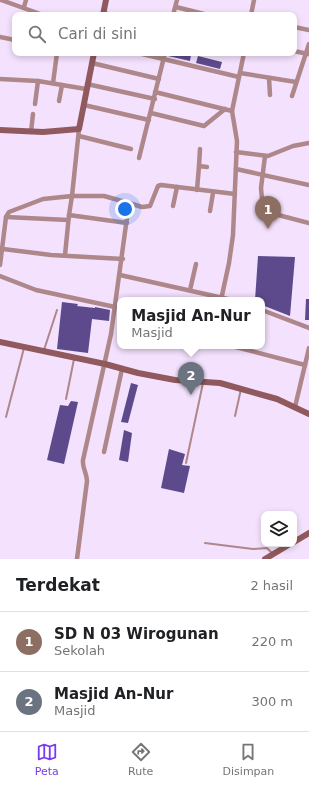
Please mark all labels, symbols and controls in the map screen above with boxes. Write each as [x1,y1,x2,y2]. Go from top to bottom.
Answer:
search box [12,12,297,56]
icon: search [26,23,48,45]
text: Cari di sini [58,25,137,43]
pin: 1 [255,196,281,229]
your location [115,199,135,219]
popup [117,297,265,349]
text: Masjid An-Nur [131,307,251,325]
text: Masjid [131,325,173,340]
pin: 2 [178,362,204,395]
map controls [261,511,297,547]
button: layers [261,511,297,547]
text: Terdekat [16,575,100,595]
text: 2 hasil [250,578,293,593]
text: SD N 03 Wirogunan [54,625,219,643]
text: 1 [24,634,34,649]
text: 220 m [251,634,293,649]
text: Sekolah [54,643,105,658]
text: Masjid An-Nur [54,685,173,703]
text: 2 [24,694,34,709]
text: 300 m [251,694,293,709]
text: Masjid [54,703,95,718]
tab: Peta [35,741,59,778]
tab: Rute [128,741,153,778]
tab: Disimpan [223,741,274,778]

